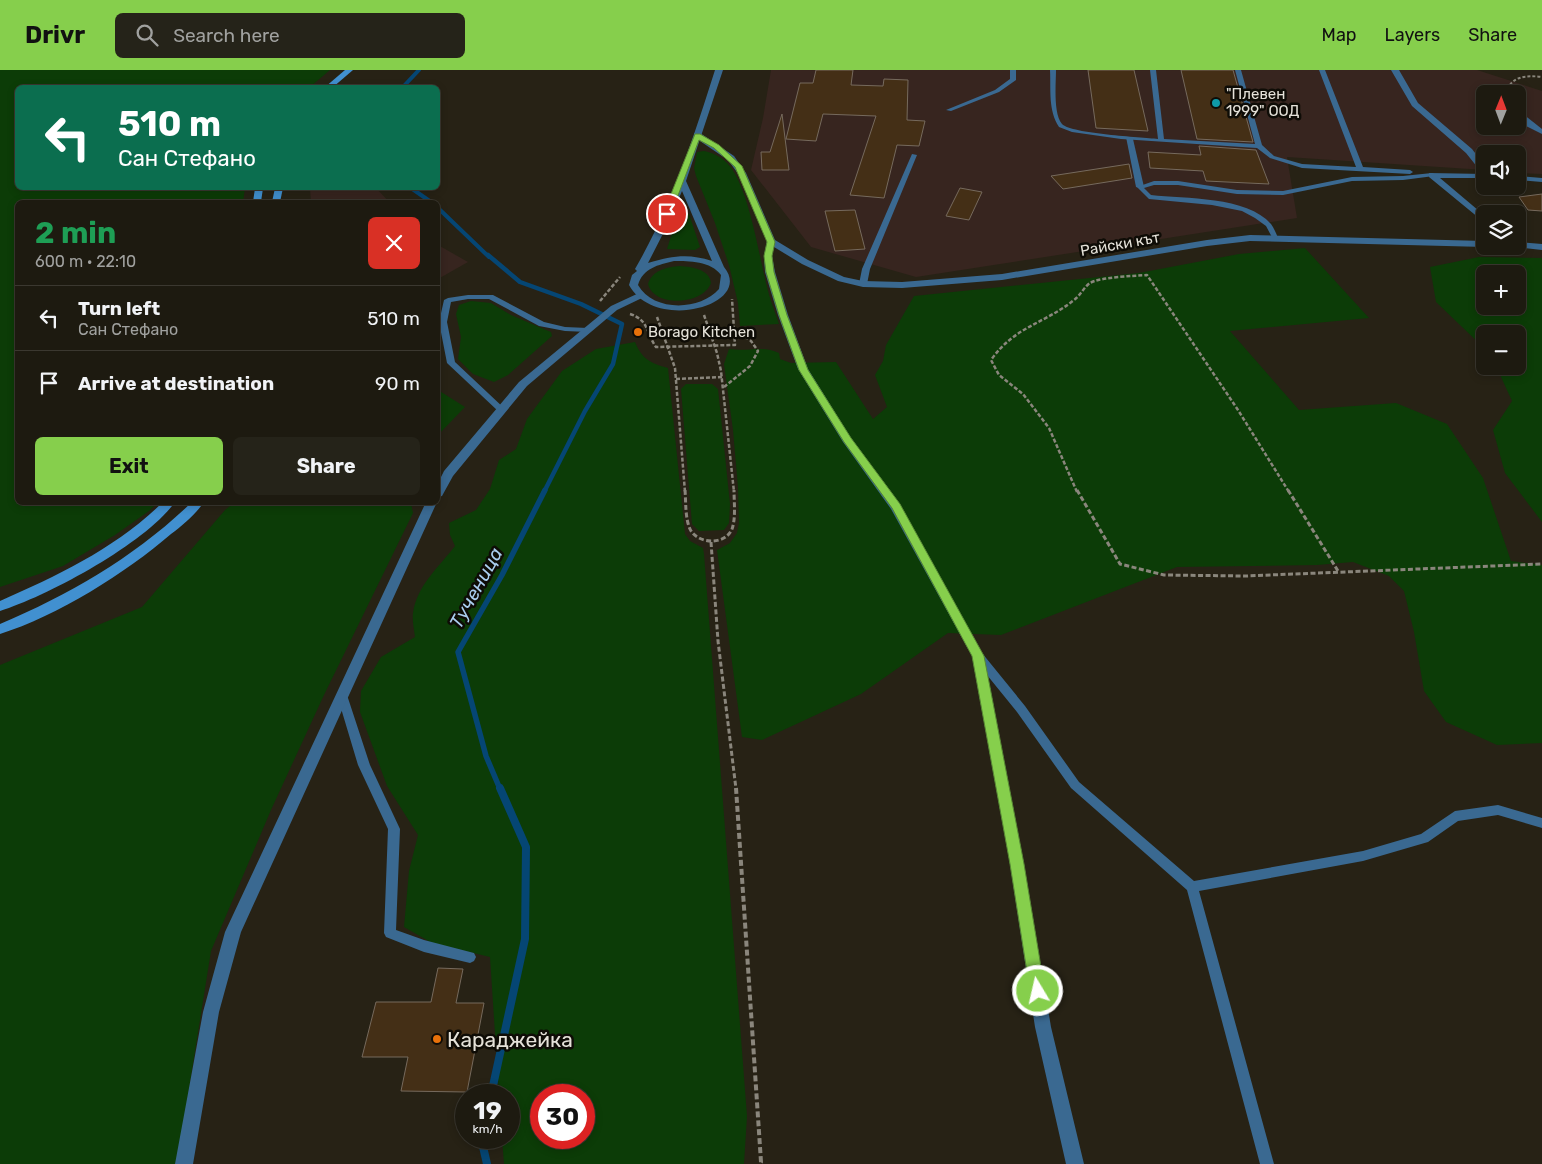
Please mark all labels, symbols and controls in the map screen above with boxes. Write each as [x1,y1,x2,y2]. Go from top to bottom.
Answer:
search box [115,13,465,58]
text: Drivr [25,21,85,49]
icon: search [133,21,161,49]
text: Search here [173,24,280,47]
text: Map [1322,24,1357,46]
text: Layers [1385,24,1440,46]
text: Share [1468,24,1517,46]
place label: "Плевен 1999" ООД [1226,85,1300,120]
north arrow [1476,85,1526,135]
map controls [1476,85,1526,375]
marker: "Плевен 1999" ООД [1210,97,1222,109]
text: 510 m [118,103,221,145]
icon: left [35,105,100,170]
text: Сан Стефано [118,145,256,172]
button: sound [1476,145,1526,195]
pin [646,193,688,235]
icon: arrive [653,200,681,228]
button: layers [1476,205,1526,255]
text: 2 min [35,215,116,251]
button: close [368,217,420,269]
street label: Райски кът [1079,228,1162,260]
text: 600 m · 22:10 [35,252,136,271]
button: + [1476,265,1526,315]
text: Turn left [78,297,160,320]
icon: left [35,304,63,332]
text: 510 m [367,307,420,330]
text: Сан Стефано [78,320,178,339]
place label: Borago Kitchen [648,323,755,341]
button: − [1476,325,1526,375]
marker: Borago Kitchen [632,326,644,338]
icon: arrive [35,369,63,397]
text: Arrive at destination [78,372,274,395]
text: 90 m [375,372,420,395]
button: Exit [35,437,223,495]
button: Share [233,437,420,495]
water label: Тученица [444,544,508,632]
position arrow [1011,964,1063,1016]
place label: Караджейка [447,1027,573,1052]
marker: Караджейка [431,1033,443,1045]
speed limit sign: 30 [530,1084,595,1149]
text: 19 [473,1096,502,1125]
text: km/h [473,1122,502,1136]

